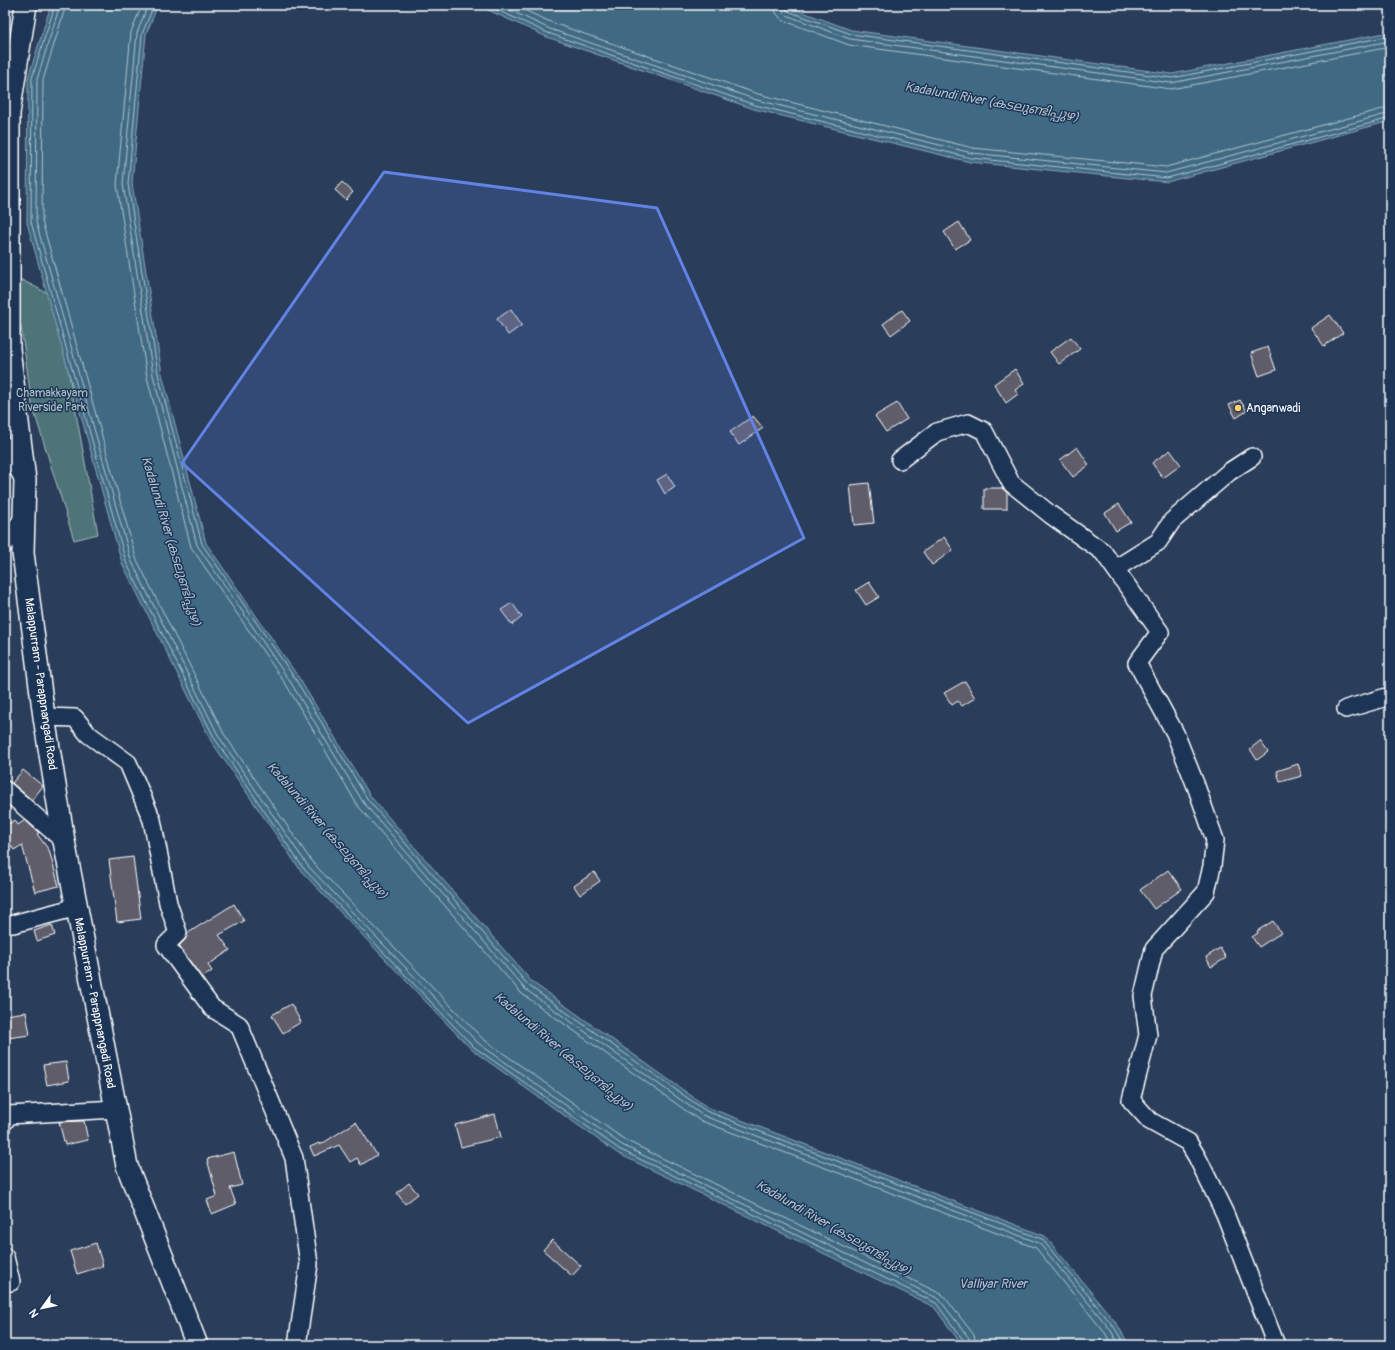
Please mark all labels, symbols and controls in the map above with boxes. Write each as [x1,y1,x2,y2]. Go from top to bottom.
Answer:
water label: Kadalundi River (കടലുണ്ടിപ്പുഴ) [903,79,1081,126]
park label: Chamakkayam Riverside Park [16,386,88,415]
place label: Anganwadi [1246,401,1300,416]
marker: Anganwadi [1233,403,1243,413]
water label: Kadalundi River (കടലുണ്ടിപ്പുഴ) [137,455,205,629]
street label: Malappurram - Parappnangadi Road [21,597,60,771]
water label: Kadalundi River (കടലുണ്ടിപ്പുഴ) [263,759,392,904]
street label: Malappurram - Parappnangadi Road [71,916,118,1090]
water label: Kadalundi River (കടലുണ്ടിപ്പുഴ) [490,989,637,1116]
water label: Kadalundi River (കടലുണ്ടിപ്പുഴ) [753,1177,914,1280]
water label: Valliyar River [959,1276,1030,1292]
north arrow [22,1288,62,1328]
text: N [26,1306,42,1320]

